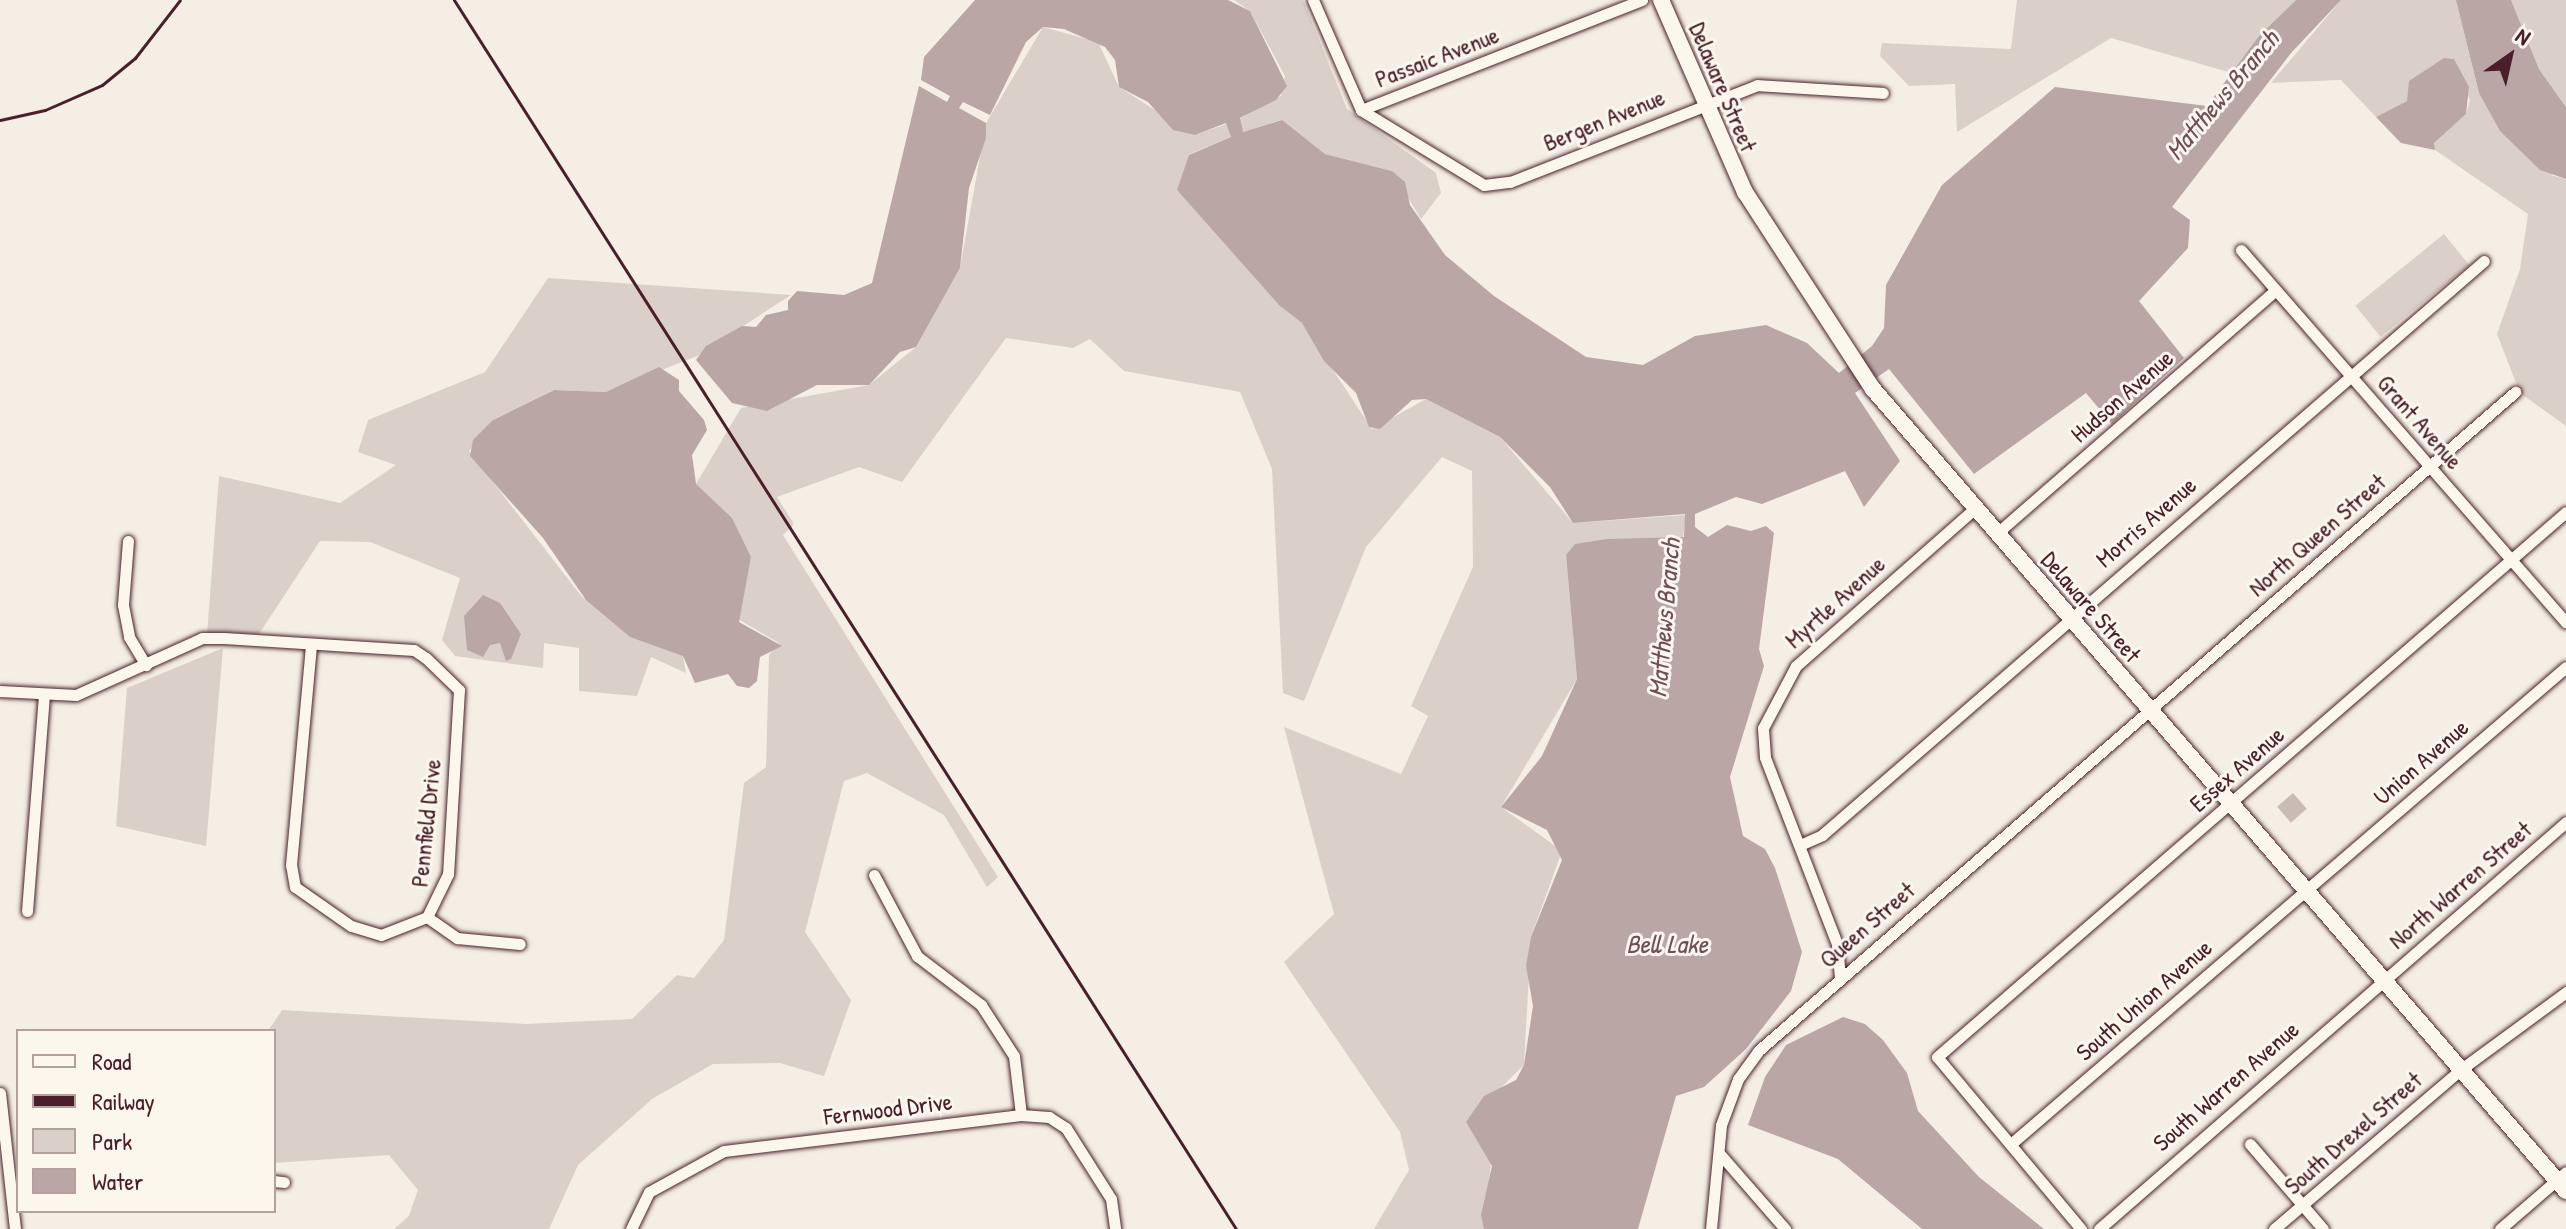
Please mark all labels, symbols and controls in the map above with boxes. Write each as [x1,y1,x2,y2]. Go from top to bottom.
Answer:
north arrow [2470,16,2550,96]
street label: Delaware Street [1683,18,1763,156]
street label: Passaic Avenue [1371,20,1503,94]
text: N [2510,20,2537,52]
water label: Matthews Branch [2159,24,2285,166]
street label: Bergen Avenue [1539,83,1669,157]
street label: Hudson Avenue [2065,344,2179,448]
street label: Grant Avenue [2371,369,2469,475]
street label: North Queen Street [2243,468,2391,602]
street label: Morris Avenue [2090,471,2202,573]
water label: Matthews Branch [1642,537,1686,699]
street label: Delaware Street [2035,546,2147,668]
street label: Myrtle Avenue [1779,550,1891,654]
street label: Union Avenue [2368,713,2474,811]
street label: Essex Avenue [2184,720,2290,818]
street label: Pennfield Drive [405,758,447,888]
street label: North Warren Street [2383,815,2537,955]
street label: Queen Street [1814,876,1920,974]
water label: Bell Lake [1626,928,1708,960]
street label: South Union Avenue [2070,933,2218,1067]
street label: South Warren Avenue [2147,1015,2305,1157]
legend [16,1029,276,1213]
text: Road [92,1045,131,1077]
street label: South Drexel Street [2278,1066,2428,1200]
text: Railway [92,1085,155,1117]
street label: Fernwood Drive [822,1087,954,1131]
text: Park [92,1125,132,1157]
text: Water [92,1165,143,1197]

